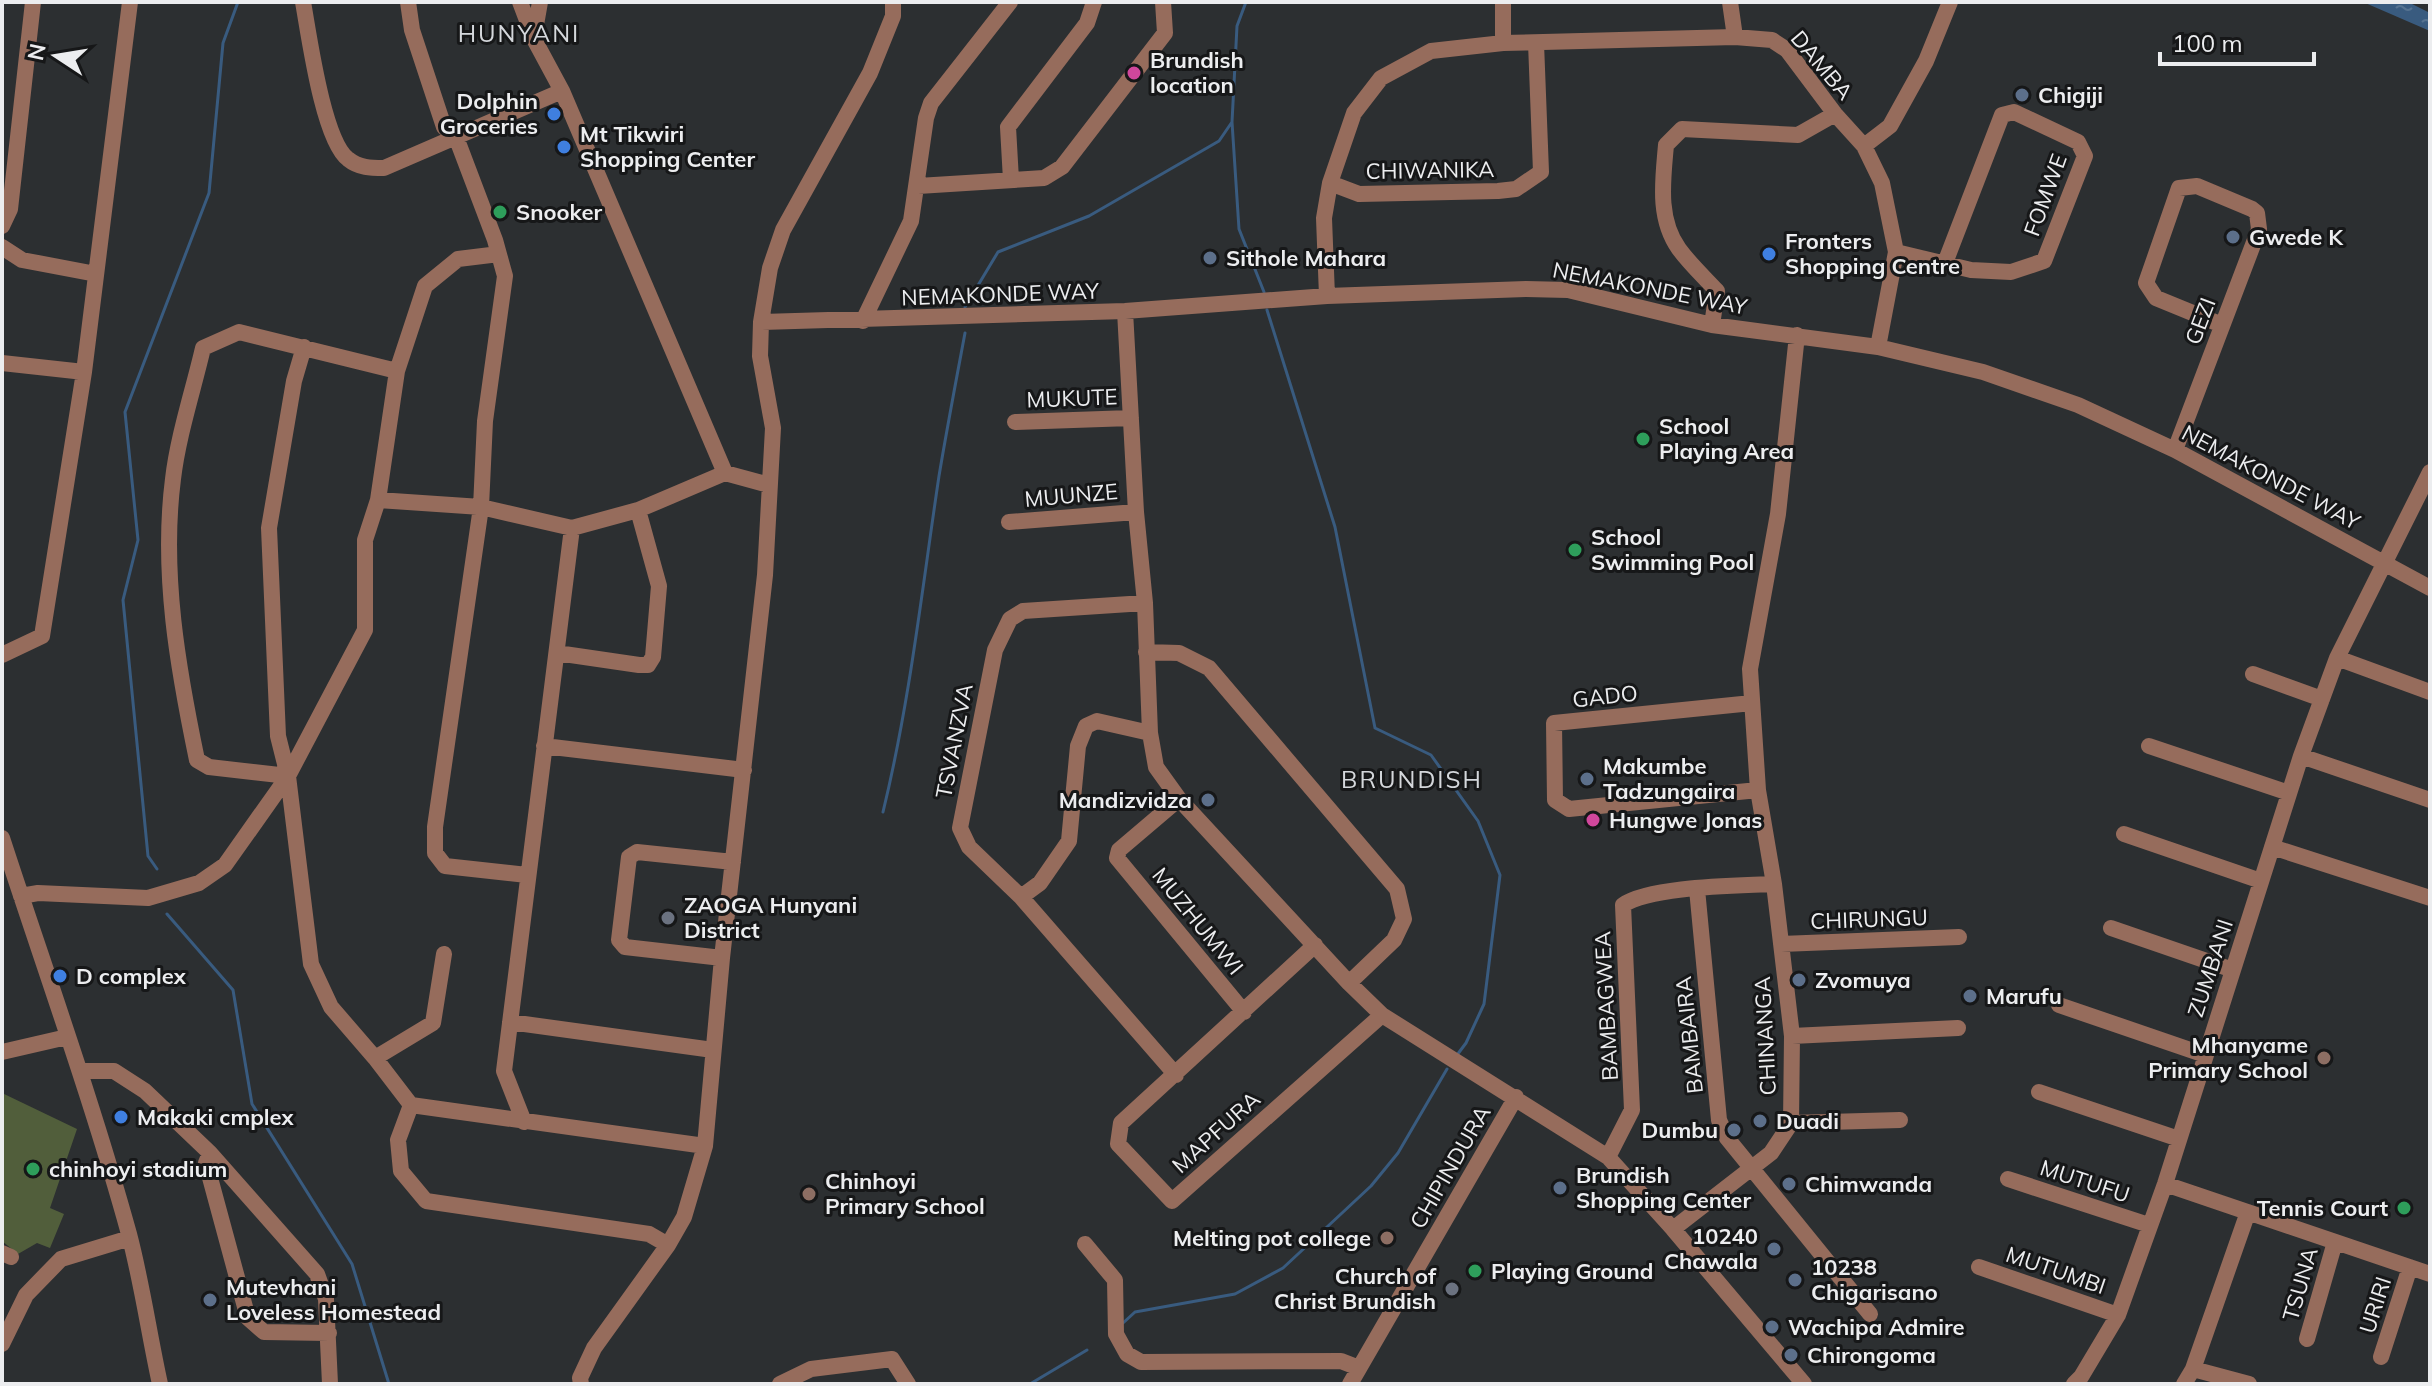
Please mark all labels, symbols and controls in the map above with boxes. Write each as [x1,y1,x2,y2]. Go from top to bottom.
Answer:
north arrow [16,16,96,96]
scale bar [2160,16,2314,66]
district label: HUNYANI [458,18,580,48]
street label: DAMBA [1785,25,1859,105]
text: 100 m [2172,28,2243,58]
text: N [21,41,52,63]
place label: Brundish location [1150,46,1244,99]
marker: Brundish location [1125,64,1143,82]
place label: Chigiji [2038,81,2103,109]
marker: Chigiji [2013,86,2031,104]
place label: Dolphin Groceries [440,87,538,140]
marker: Dolphin Groceries [545,105,563,123]
place label: Mt Tikwiri Shopping Center [580,120,755,173]
marker: Mt Tikwiri Shopping Center [555,138,573,156]
street label: FOMWE [2017,150,2073,240]
street label: CHIWANIKA [1365,155,1495,185]
place label: Snooker [516,198,602,226]
marker: Snooker [491,203,509,221]
place label: Gwede K [2249,223,2344,251]
place label: Fronters Shopping Centre [1785,227,1960,280]
marker: Gwede K [2224,228,2242,246]
place label: Sithole Mahara [1226,244,1386,272]
marker: Fronters Shopping Centre [1760,245,1778,263]
marker: Sithole Mahara [1201,249,1219,267]
street label: NEMAKONDE WAY [1550,255,1750,321]
street label: NEMAKONDE WAY [901,277,1100,311]
street label: GEZI [2178,294,2222,348]
street label: MUKUTE [1026,382,1118,414]
place label: School Playing Area [1659,412,1794,465]
street label: NEMAKONDE WAY [2177,418,2365,536]
marker: School Playing Area [1634,430,1652,448]
street label: MUUNZE [1023,477,1119,513]
place label: School Swimming Pool [1591,523,1754,576]
marker: School Swimming Pool [1566,541,1584,559]
street label: GADO [1571,679,1639,713]
street label: TSVANZVA [929,681,979,801]
place label: Makumbe Tadzungaira [1603,752,1735,805]
district label: BRUNDISH [1341,764,1483,794]
marker: Makumbe Tadzungaira [1578,770,1596,788]
place label: Mandizvidza [1059,786,1192,814]
marker: Mandizvidza [1199,791,1217,809]
place label: Hungwe Jonas [1609,806,1762,834]
marker: Hungwe Jonas [1584,811,1602,829]
street label: MUZHUMWI [1146,862,1250,980]
place label: ZAOGA Hunyani District [684,891,857,944]
street label: CHIRUNGU [1810,903,1928,935]
marker: ZAOGA Hunyani District [659,909,677,927]
street label: ZUMBANI [2181,916,2239,1020]
street label: BAMBAGWEA [1588,931,1624,1081]
place label: D complex [76,962,187,990]
place label: Zvomuya [1815,966,1911,994]
marker: D complex [51,967,69,985]
marker: Zvomuya [1790,971,1808,989]
street label: BAMBAIRA [1669,975,1709,1095]
street label: CHINANGA [1748,976,1782,1096]
place label: Marufu [1986,982,2062,1010]
marker: Marufu [1961,987,1979,1005]
place label: Mhanyame Primary School [2148,1031,2308,1084]
marker: Mhanyame Primary School [2315,1049,2333,1067]
street label: MAPFURA [1166,1085,1266,1179]
street label: CHIPINDURA [1403,1100,1497,1234]
place label: Makaki cmplex [137,1103,295,1131]
place label: Duadi [1776,1107,1839,1135]
marker: Makaki cmplex [112,1108,130,1126]
marker: Duadi [1751,1112,1769,1130]
place label: Dumbu [1642,1116,1718,1144]
marker: Dumbu [1725,1121,1743,1139]
street label: MUTUFU [2037,1153,2133,1209]
place label: chinhoyi stadium [49,1155,227,1183]
marker: chinhoyi stadium [24,1160,42,1178]
place label: Brundish Shopping Center [1576,1161,1751,1214]
place label: Chinhoyi Primary School [825,1167,985,1220]
place label: Chimwanda [1805,1170,1932,1198]
marker: Chimwanda [1780,1175,1798,1193]
marker: Brundish Shopping Center [1551,1179,1569,1197]
marker: Chinhoyi Primary School [800,1185,818,1203]
place label: Tennis Court [2257,1194,2388,1222]
marker: Tennis Court [2395,1199,2413,1217]
place label: 10240 Chawala [1664,1222,1758,1275]
place label: Melting pot college [1173,1224,1371,1252]
marker: Melting pot college [1378,1229,1396,1247]
marker: 10240 Chawala [1765,1240,1783,1258]
street label: MUTUMBI [2002,1240,2110,1300]
street label: TSUNA [2276,1244,2324,1324]
place label: 10238 Chigarisano [1811,1253,1938,1306]
place label: Playing Ground [1491,1257,1653,1285]
place label: Church of Christ Brundish [1274,1262,1437,1315]
marker: Playing Ground [1466,1262,1484,1280]
marker: 10238 Chigarisano [1786,1271,1804,1289]
place label: Mutevhani Loveless Homestead [226,1273,441,1326]
street label: URIRI [2353,1273,2397,1337]
marker: Church of Christ Brundish [1443,1280,1461,1298]
marker: Mutevhani Loveless Homestead [201,1291,219,1309]
place label: Wachipa Admire [1788,1313,1964,1341]
marker: Wachipa Admire [1763,1318,1781,1336]
place label: Chirongoma [1807,1341,1936,1369]
marker: Chirongoma [1782,1346,1800,1364]

